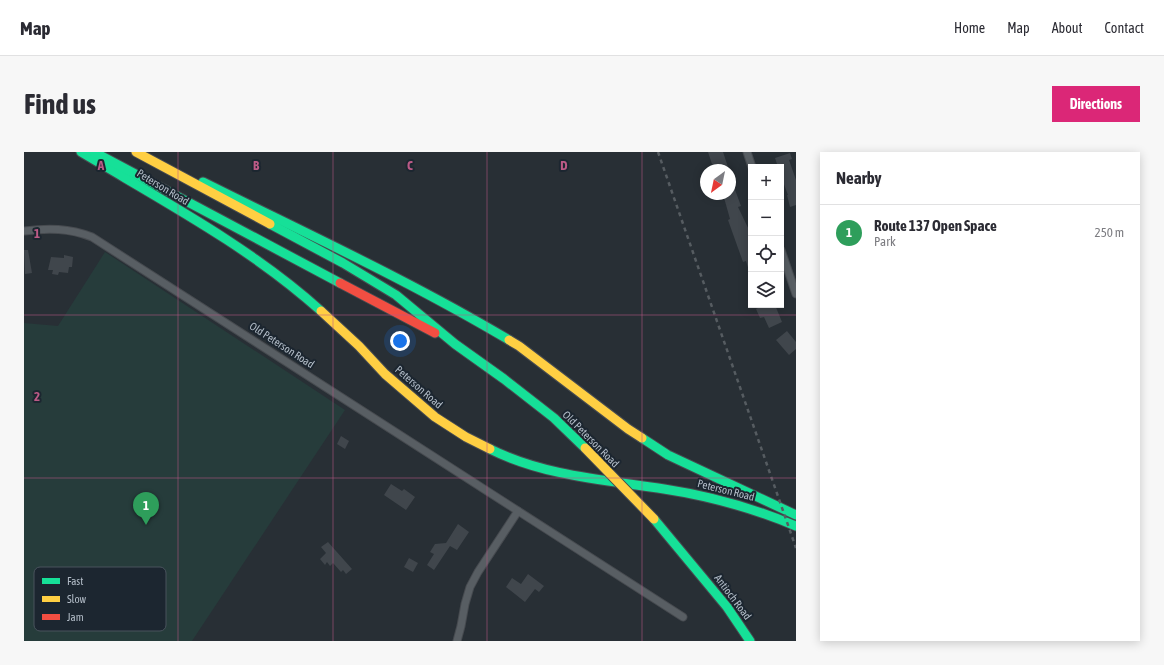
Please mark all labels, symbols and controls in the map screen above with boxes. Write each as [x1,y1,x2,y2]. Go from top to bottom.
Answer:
text: Map [20,17,51,39]
text: Home [954,20,985,36]
text: Map [1007,20,1030,36]
text: About [1052,20,1083,36]
text: Contact [1105,20,1144,36]
button: Directions [1052,86,1140,122]
text: Find us [24,88,96,120]
text: A [97,158,105,173]
text: B [253,158,260,173]
text: C [407,158,413,173]
text: D [560,158,568,173]
north arrow [700,164,736,200]
map controls [748,164,784,308]
button: + [748,164,784,200]
street label: Peterson Road [135,167,191,207]
text: Nearby [836,168,882,188]
button: − [748,200,784,236]
text: Route 137 Open Space [874,217,997,234]
text: 1 [846,225,852,240]
text: 250 m [1095,225,1124,240]
text: 1 [34,226,40,241]
text: Park [874,234,896,249]
button: locate [748,236,784,272]
button: layers [748,272,784,308]
street label: Old Peterson Road [248,320,316,370]
your location [390,331,410,351]
street label: Peterson Road [393,363,445,411]
text: 2 [34,389,40,404]
street label: Old Peterson Road [560,408,622,470]
street label: Peterson Road [696,477,756,503]
pin: 1 [133,492,159,525]
legend [34,567,166,631]
street label: Antioch Road [712,572,754,622]
text: Fast [67,575,83,587]
text: Slow [67,593,86,605]
text: Jam [67,611,84,623]

